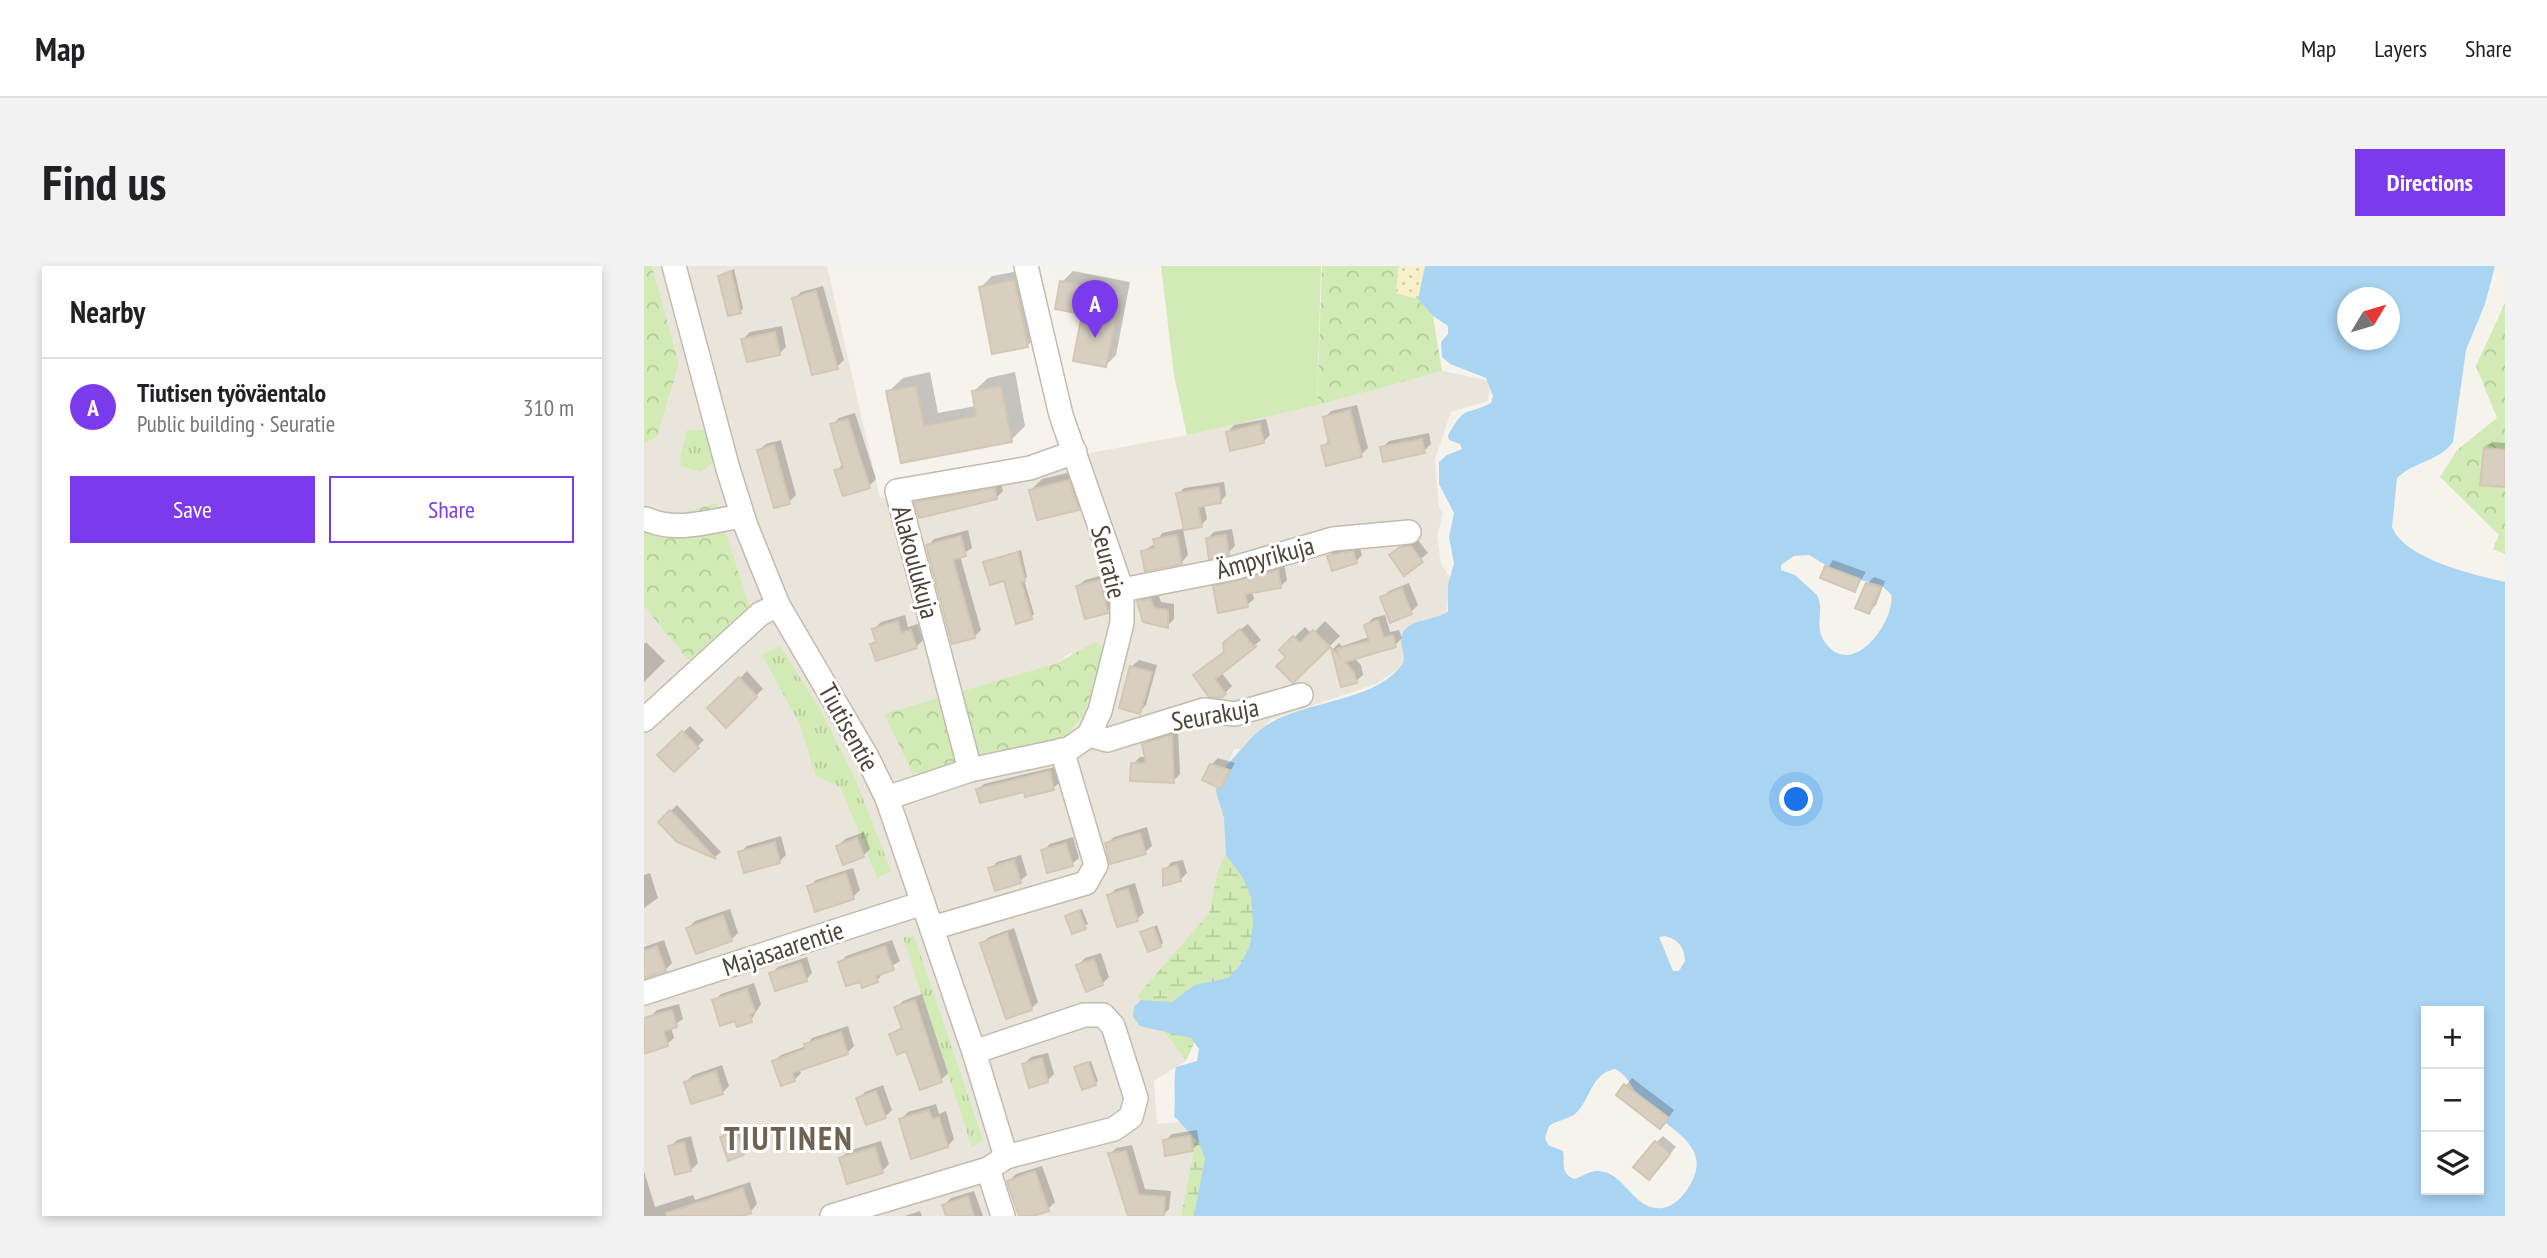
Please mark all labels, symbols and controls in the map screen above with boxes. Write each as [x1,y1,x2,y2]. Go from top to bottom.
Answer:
text: Map [35,27,85,70]
text: Map [2301,33,2336,64]
text: Layers [2374,33,2427,64]
text: Share [2465,33,2512,64]
button: Directions [2355,149,2505,216]
text: Find us [42,150,166,214]
pin: A [1072,280,1118,338]
north arrow [2337,287,2400,350]
text: Nearby [70,292,145,331]
text: Tiutisen työväentalo [137,376,326,409]
text: A [87,393,99,422]
text: 310 m [523,393,574,422]
text: Public building · Seuratie [137,409,335,438]
button: Save [70,476,315,543]
button: Share [329,476,574,543]
street label: Alakoulukuja [885,502,947,622]
street label: Seuratie [1084,522,1134,602]
street label: Ämpyrikuja [1212,528,1318,586]
street label: Tiutisentie [811,677,887,777]
street label: Seurakuja [1169,690,1261,738]
your location [1779,782,1813,816]
street label: Majasaarentie [718,913,848,983]
map controls [2421,1006,2484,1195]
button: + [2421,1006,2484,1069]
button: − [2421,1069,2484,1132]
district label: TIUTINEN [724,1116,854,1159]
button: layers [2421,1132,2484,1195]

